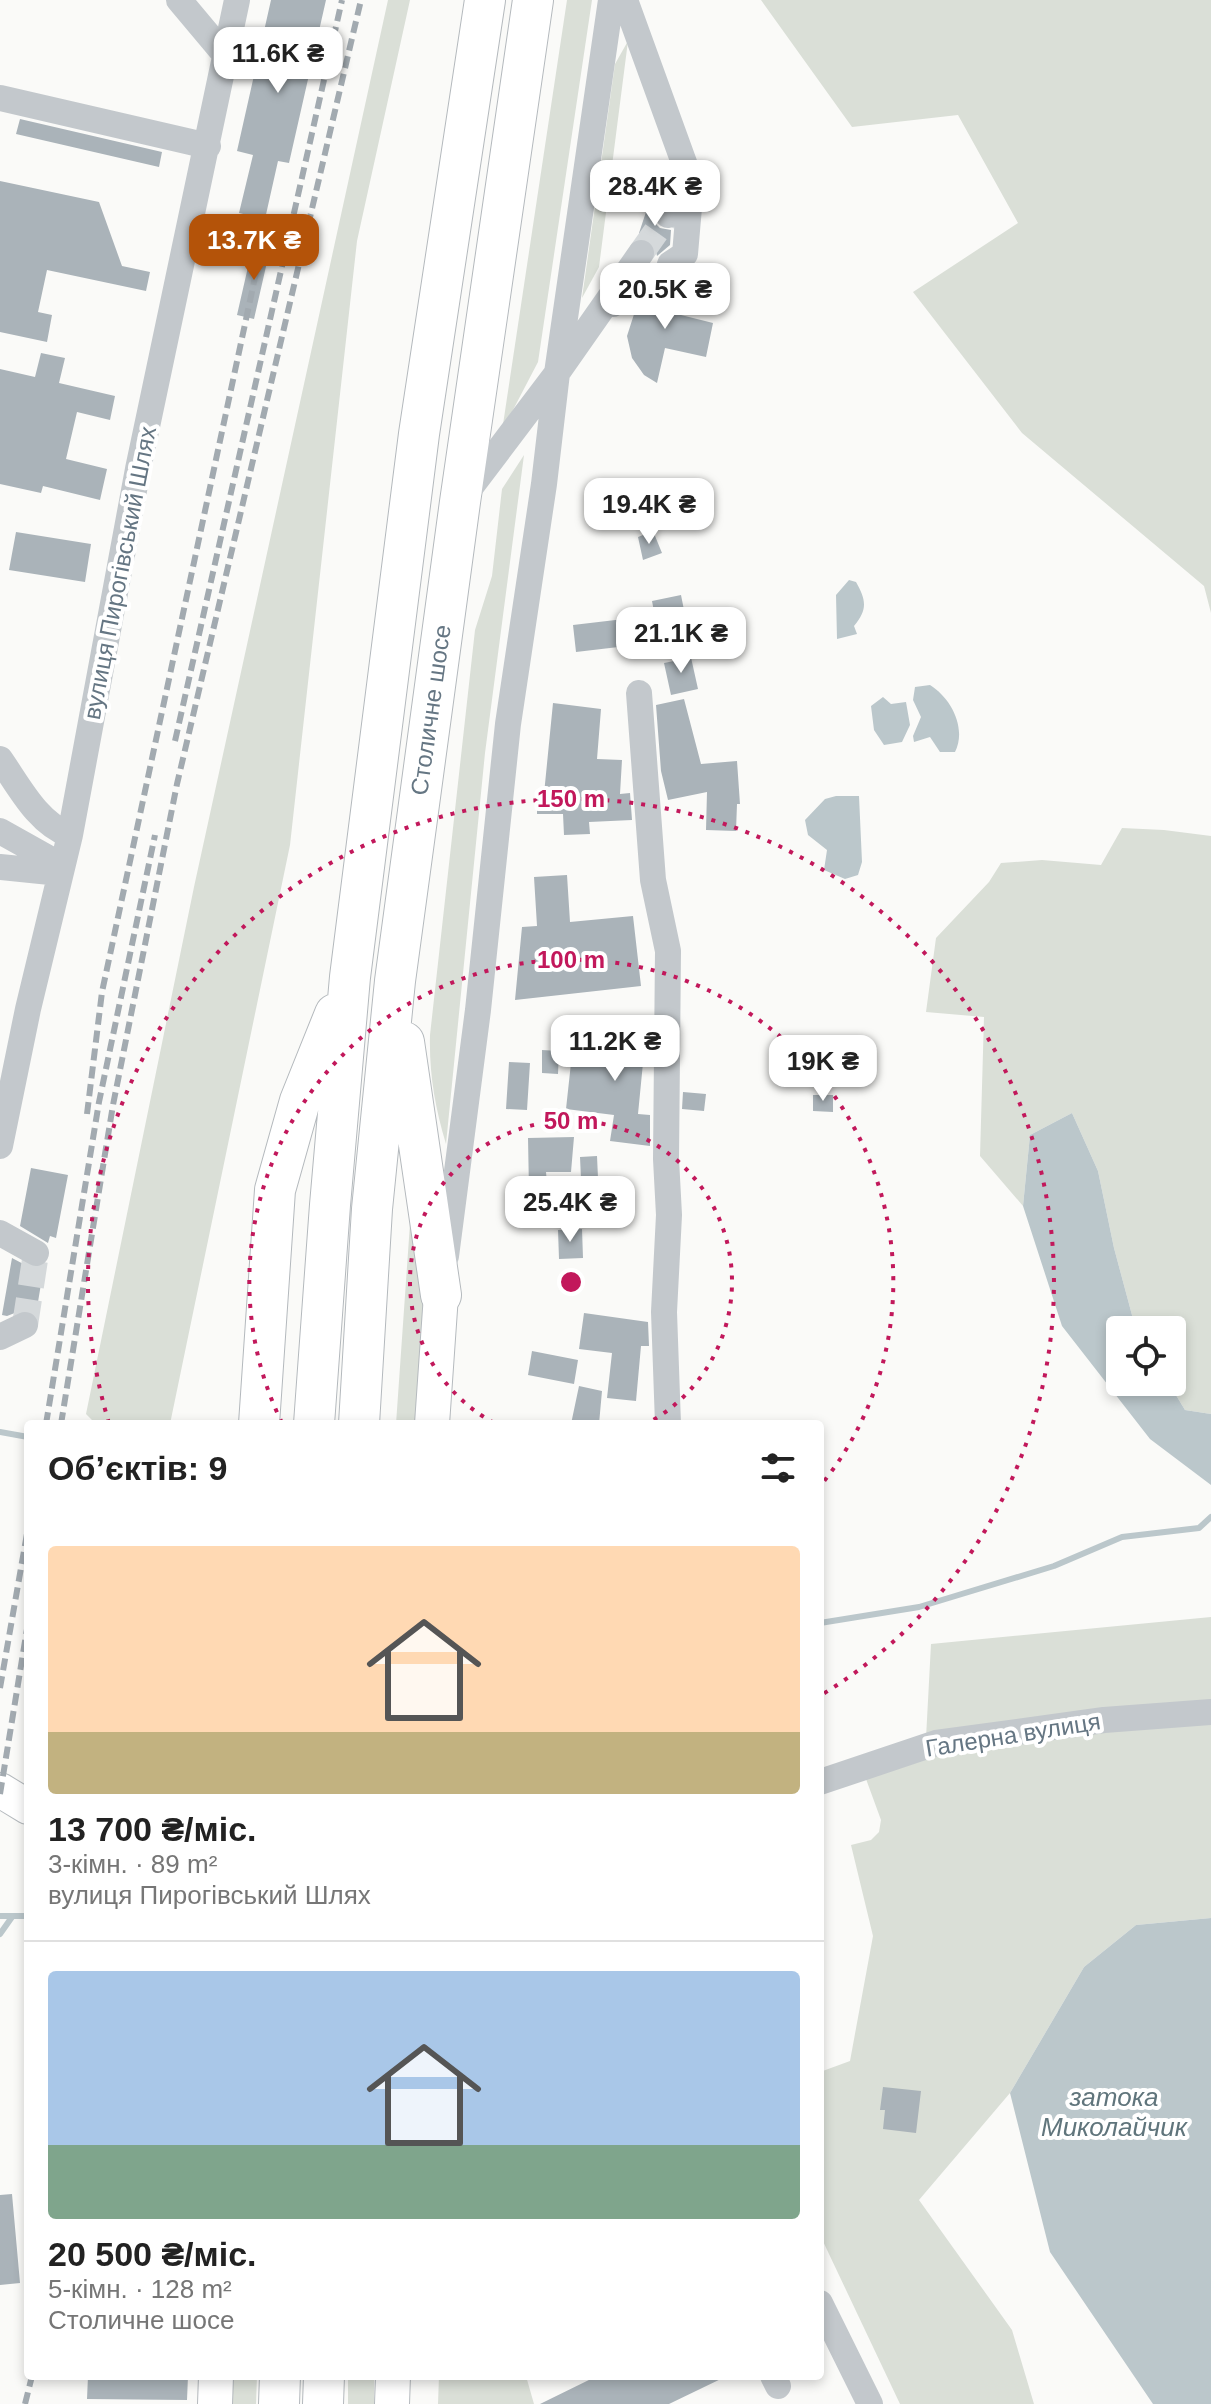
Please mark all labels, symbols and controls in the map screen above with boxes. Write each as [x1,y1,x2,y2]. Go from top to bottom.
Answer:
pin: 11.6K ₴ [204,27,352,95]
text: 11.6K ₴ [232,38,324,68]
pin: 28.4K ₴ [581,160,729,228]
text: 28.4K ₴ [608,171,702,201]
pin: 13.7K ₴ [180,214,328,282]
text: 13.7K ₴ [207,225,301,255]
pin: 20.5K ₴ [591,263,739,331]
text: 20.5K ₴ [618,274,712,304]
street label: вулиця Пирогівський Шлях [78,424,161,722]
pin: 19.4K ₴ [575,478,723,546]
text: 19.4K ₴ [602,489,696,519]
pin: 21.1K ₴ [607,607,755,675]
text: 21.1K ₴ [634,618,728,648]
street label: Столичне шосе [405,623,456,797]
text: 150 m [537,785,605,812]
text: 100 m [537,946,605,973]
pin: 11.2K ₴ [541,1015,689,1083]
text: 11.2K ₴ [569,1026,661,1056]
pin: 19K ₴ [767,1035,879,1103]
text: 19K ₴ [787,1046,859,1076]
text: 50 m [544,1107,598,1134]
pin: 25.4K ₴ [496,1176,644,1244]
text: 25.4K ₴ [523,1187,617,1217]
centre of rings [557,1268,585,1296]
map controls [1106,1316,1186,1396]
button: locate [1106,1316,1186,1396]
icon: filters [756,1446,800,1490]
text: Об’єктів: 9 [48,1449,227,1487]
icon: home [352,1598,496,1742]
street label: Галерна вулиця [923,1707,1102,1762]
text: 13 700 ₴/міс. [48,1810,257,1848]
text: 3-кімн. · 89 m² [48,1849,217,1879]
text: вулиця Пирогівський Шлях [48,1880,371,1910]
icon: home [352,2023,496,2167]
water label: затока Миколайчик [1041,2082,1189,2142]
text: 20 500 ₴/міс. [48,2235,257,2273]
text: 5-кімн. · 128 m² [48,2274,232,2304]
text: Столичне шосе [48,2305,234,2335]

